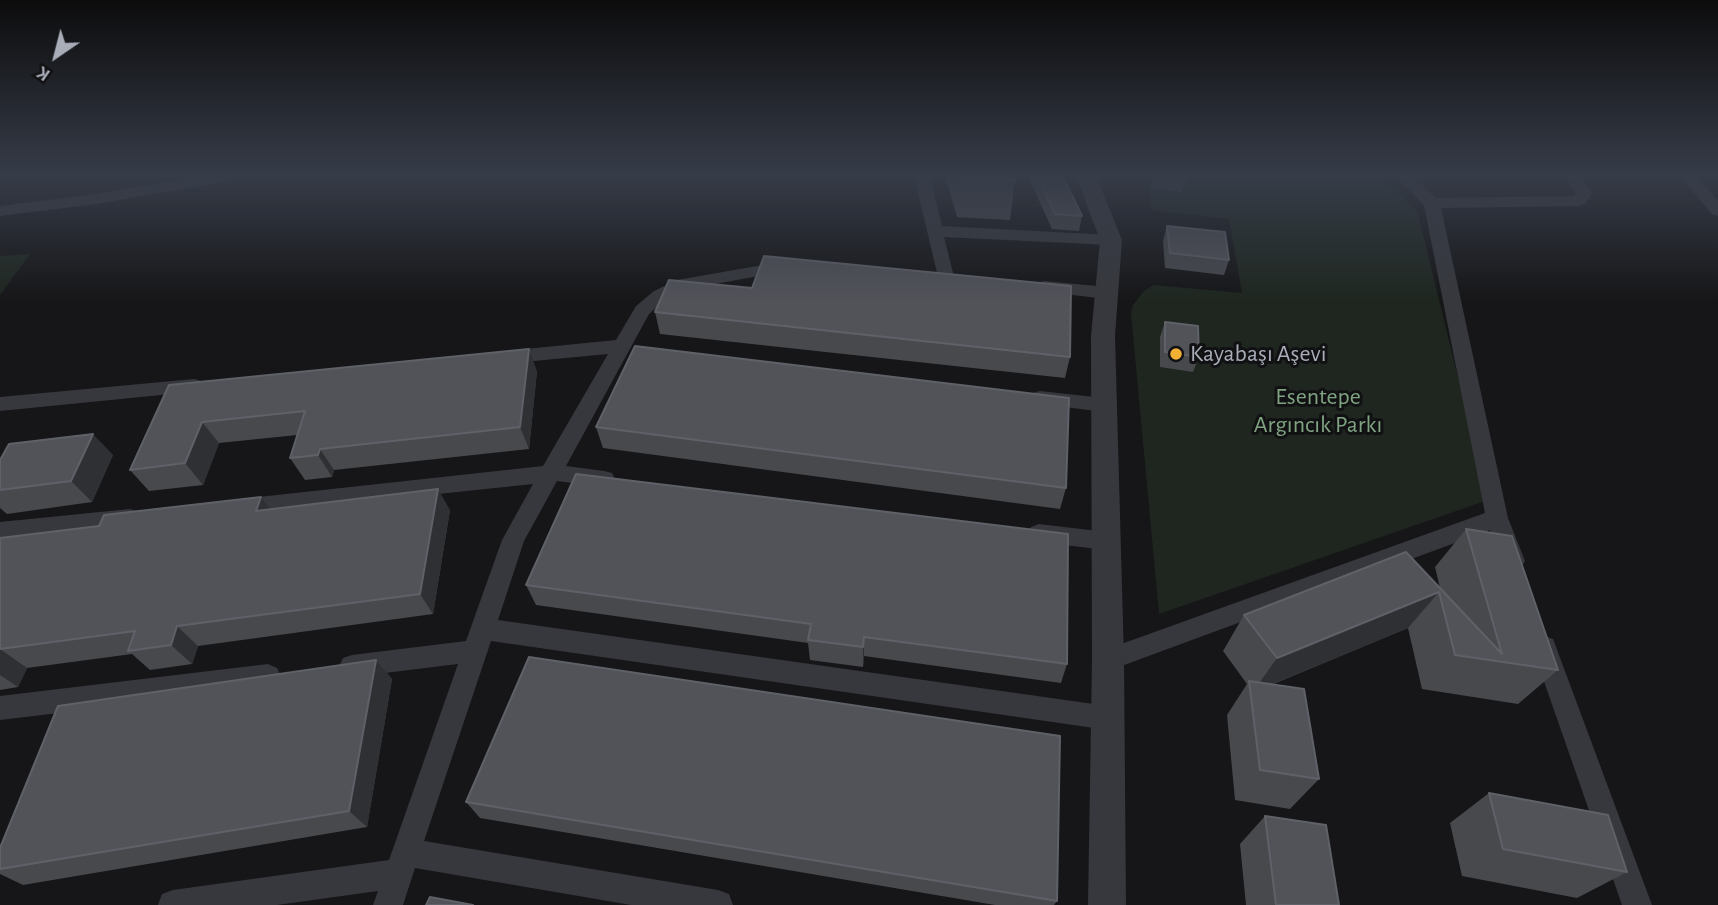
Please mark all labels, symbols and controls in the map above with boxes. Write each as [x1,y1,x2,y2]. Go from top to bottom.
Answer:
north arrow [21,21,91,91]
text: K [34,63,54,85]
place label: Kayabaşı Aşevi [1190,340,1326,368]
marker: Kayabaşı Aşevi [1168,346,1184,362]
park label: Esentepe Argıncık Parkı [1254,383,1382,439]

